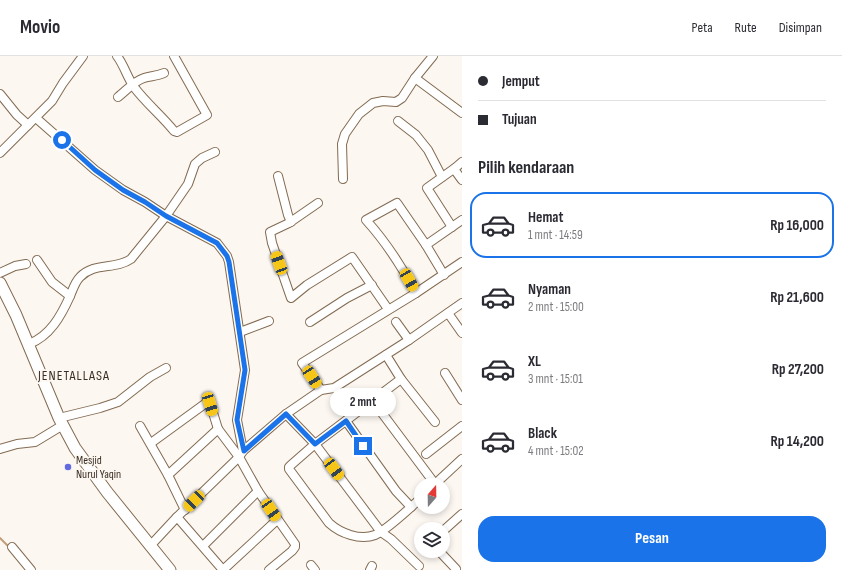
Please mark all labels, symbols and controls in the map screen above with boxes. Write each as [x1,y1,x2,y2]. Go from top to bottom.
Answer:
text: Movio [20,16,60,39]
text: Peta [692,19,713,36]
text: Rute [735,19,757,36]
text: Disimpan [779,19,822,36]
text: Jemput [502,72,540,91]
text: Tujuan [502,110,537,129]
route start [53,131,71,149]
text: Pilih kendaraan [478,157,574,178]
icon: car [480,207,516,243]
text: Hemat [528,208,563,227]
text: Rp 16,000 [770,216,824,235]
text: 1 mnt · 14:59 [528,227,583,243]
car [269,250,289,276]
car [398,267,420,293]
icon: car [480,279,516,315]
text: Nyaman [528,280,571,299]
text: Rp 21,600 [770,288,824,307]
text: 2 mnt · 15:00 [528,299,584,315]
icon: car [480,351,516,387]
text: XL [528,352,541,371]
text: Rp 27,200 [772,360,824,379]
car [300,364,324,390]
district label: JENETALLASA [37,367,110,384]
text: 3 mnt · 15:01 [528,371,583,387]
callout: 2 mnt [330,388,396,416]
car [201,391,219,417]
text: 2 mnt [350,394,376,410]
icon: car [480,423,516,459]
text: Black [528,424,557,443]
text: Rp 14,200 [770,432,824,451]
route end [354,437,372,455]
text: 4 mnt · 15:02 [528,443,584,459]
place label: Mesjid Nurul Yaqin [76,453,121,482]
car [322,456,346,482]
marker: Mesjid Nurul Yaqin [63,462,73,472]
north arrow [414,478,450,514]
map controls [414,478,450,558]
car [181,488,207,514]
car [259,497,283,523]
button: Pesan [478,516,826,562]
button: layers [414,522,450,558]

